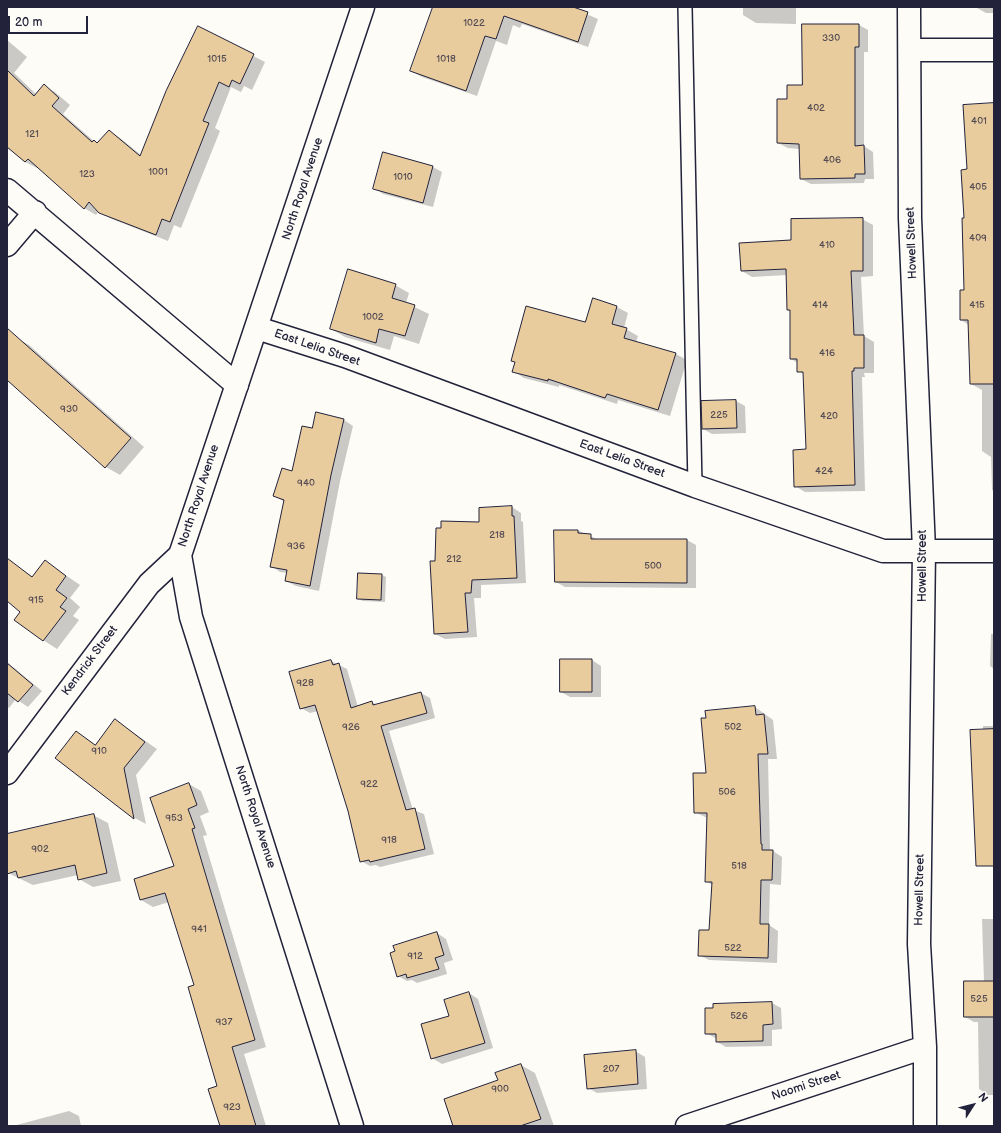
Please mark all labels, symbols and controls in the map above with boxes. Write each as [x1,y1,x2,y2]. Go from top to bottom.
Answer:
scale bar [10,8,90,34]
text: 20 m [15,15,42,30]
house number: 1022 [463,17,485,29]
house number: 330 [822,32,840,44]
house number: 1015 [207,53,227,65]
house number: 1018 [436,53,456,65]
house number: 402 [807,102,825,114]
house number: 401 [971,115,987,127]
house number: 121 [25,128,39,140]
street label: North Royal Avenue [280,136,326,242]
house number: 406 [823,154,841,166]
house number: 1001 [148,166,168,178]
house number: 123 [79,168,95,180]
house number: 1010 [393,171,413,183]
house number: 405 [969,181,987,193]
street label: Howell Street [904,207,920,279]
house number: 409 [969,232,987,244]
house number: 410 [819,239,835,251]
house number: 414 [812,299,828,311]
house number: 415 [969,299,985,311]
house number: 1002 [362,311,384,323]
street label: East Lelia Street [272,327,362,369]
house number: 416 [819,347,835,359]
house number: 930 [60,403,78,415]
house number: 225 [710,409,728,421]
house number: 420 [820,410,838,422]
street label: East Lelia Street [577,437,667,481]
street label: North Royal Avenue [176,443,222,549]
house number: 424 [815,465,833,477]
house number: 940 [297,477,315,489]
house number: 218 [489,529,505,541]
street label: Howell Street [916,530,930,602]
house number: 936 [287,540,305,552]
house number: 212 [446,553,462,565]
house number: 500 [644,560,662,572]
house number: 915 [28,594,44,606]
street label: Kendrick Street [59,623,121,699]
house number: 928 [296,677,314,689]
house number: 926 [342,721,360,733]
house number: 502 [724,721,742,733]
house number: 910 [91,745,107,757]
street label: North Royal Avenue [232,764,278,870]
house number: 922 [360,778,378,790]
house number: 506 [718,786,736,798]
house number: 953 [165,812,183,824]
house number: 918 [381,834,397,846]
house number: 902 [31,843,49,855]
street label: Howell Street [912,854,928,926]
house number: 518 [731,860,747,872]
house number: 941 [191,923,207,935]
house number: 522 [724,942,742,954]
house number: 912 [407,950,423,962]
house number: 525 [970,993,988,1005]
house number: 526 [730,1010,748,1022]
house number: 937 [216,1016,232,1028]
house number: 207 [603,1063,619,1075]
street label: Naomi Street [770,1068,842,1104]
house number: 900 [491,1083,509,1095]
north arrow [953,1085,993,1125]
text: N [975,1090,991,1105]
house number: 923 [223,1101,241,1113]

